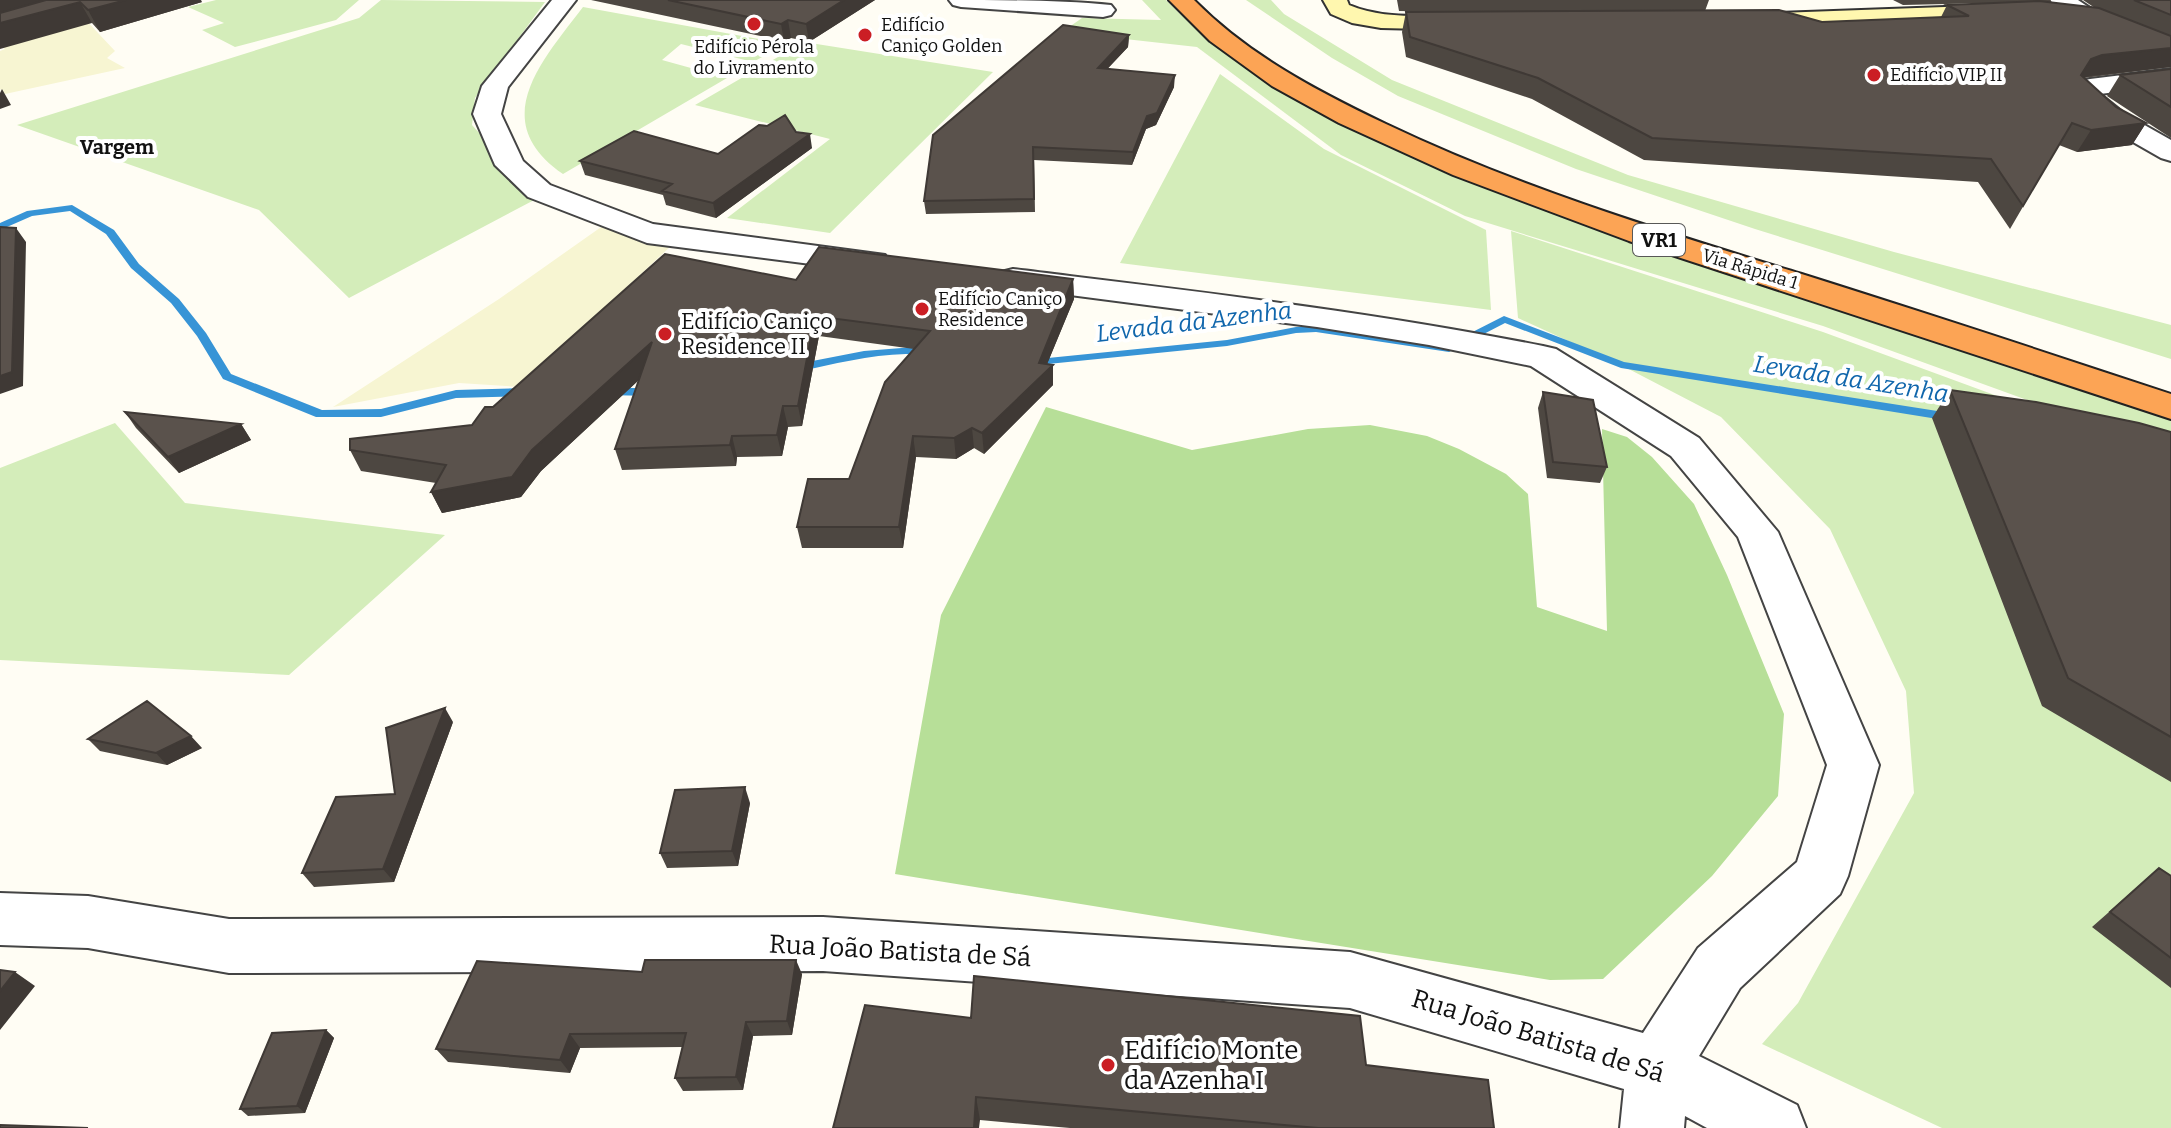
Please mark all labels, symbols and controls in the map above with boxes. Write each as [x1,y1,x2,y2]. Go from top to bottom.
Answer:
place label: Edifício Caniço Golden [881,14,1003,57]
marker: Edifício Pérola do Livramento [745,15,763,33]
marker: Edifício Caniço Golden [856,26,874,44]
place label: Edifício Pérola do Livramento [694,36,814,79]
place label: Edifício VIP II [1890,64,2003,86]
marker: Edifício VIP II [1865,66,1883,84]
district label: Vargem [80,135,154,159]
road number: VR1 [1633,224,1685,256]
street label: Via Rápida 1 [1699,244,1801,294]
place label: Edifício Caniço Residence [938,288,1062,331]
water label: Levada da Azenha [1095,296,1293,348]
marker: Edifício Caniço Residence [913,300,931,318]
place label: Edifício Caniço Residence II [681,308,833,360]
marker: Edifício Caniço Residence II [656,325,674,343]
water label: Levada da Azenha [1752,350,1950,408]
street label: Rua João Batista de Sá [768,929,1032,973]
street label: Rua João Batista de Sá [1408,983,1668,1089]
place label: Edifício Monte da Azenha I [1124,1035,1298,1096]
marker: Edifício Monte da Azenha I [1099,1056,1117,1074]

